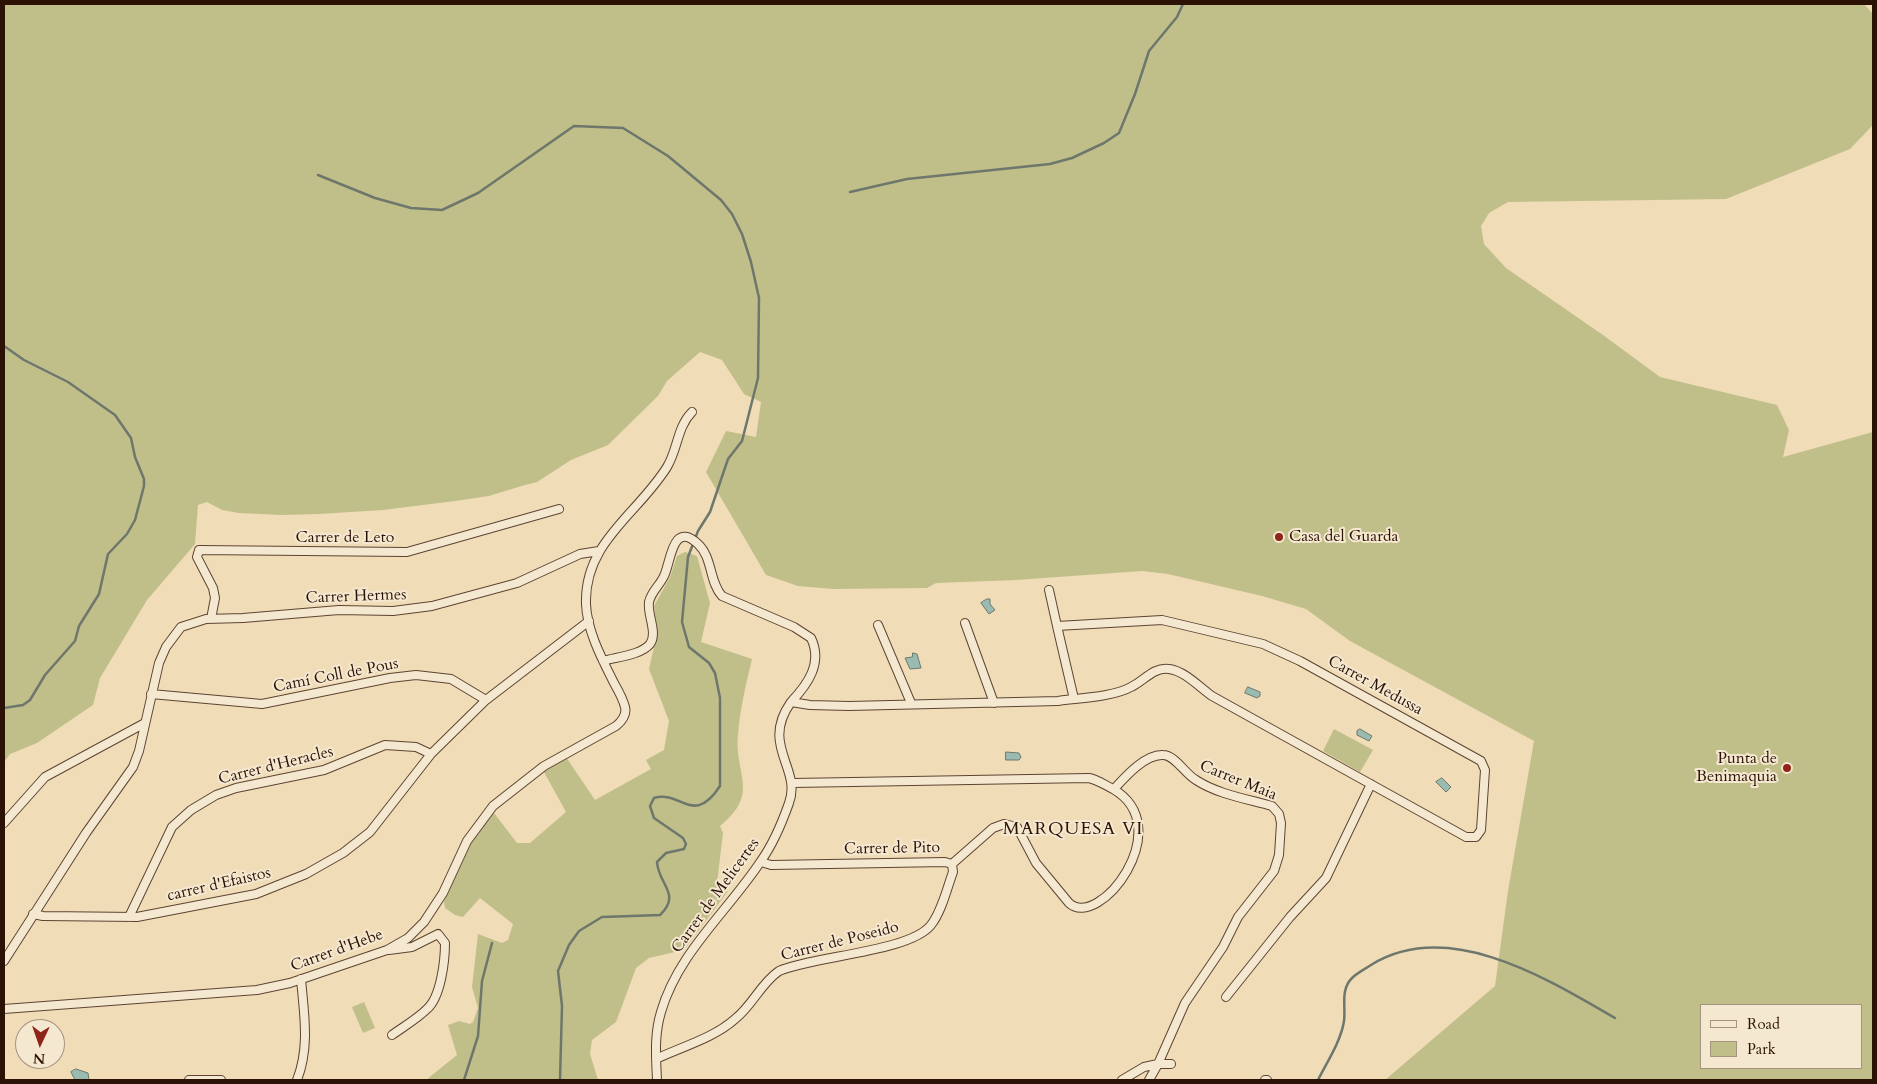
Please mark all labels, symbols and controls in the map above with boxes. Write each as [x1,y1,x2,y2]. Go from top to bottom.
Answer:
place label: Casa del Guarda [1289,527,1398,547]
street label: Carrer de Leto [296,528,394,548]
marker: Casa del Guarda [1273,531,1285,543]
street label: Carrer Hermes [305,586,407,608]
street label: Carrer Medussa [1324,652,1426,720]
street label: Camí Coll de Pous [272,654,400,698]
street label: Carrer d'Heracles [217,742,335,790]
place label: Punta de Benimaquia [1696,749,1777,787]
street label: Carrer Maia [1197,757,1279,805]
marker: Punta de Benimaquia [1781,762,1793,774]
district label: MARQUESA VI [1001,819,1145,841]
street label: Carrer de Melicertes [668,835,764,957]
street label: Carrer de Pito [844,839,940,859]
street label: carrer d'Efaistos [165,864,273,906]
street label: Carrer de Poseido [779,918,901,966]
street label: Carrer d'Hebe [288,925,386,977]
legend [1700,1004,1862,1069]
text: Road [1747,1014,1780,1034]
north arrow [15,1019,65,1069]
text: Park [1747,1039,1776,1059]
text: N [33,1049,46,1068]

